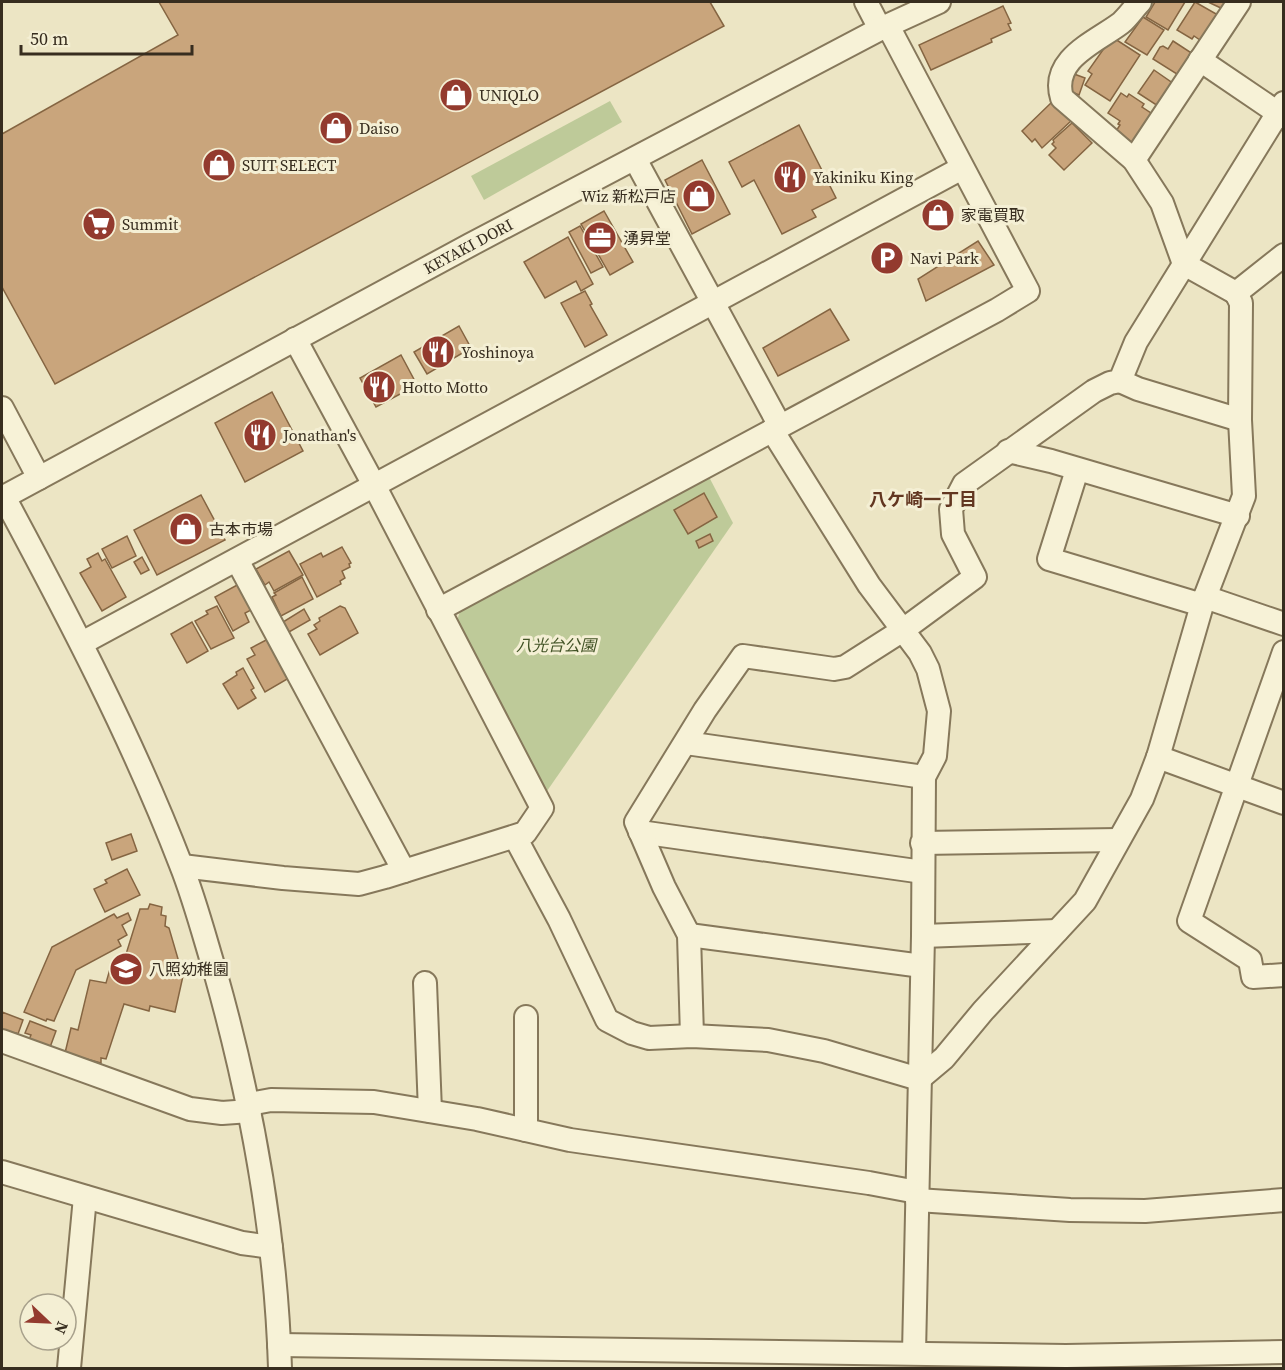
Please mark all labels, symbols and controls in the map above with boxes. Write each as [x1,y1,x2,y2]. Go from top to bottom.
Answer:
scale bar [21,18,192,56]
text: 50 m [30,26,68,51]
shop icon: UNIQLO [438,77,474,113]
place label: UNIQLO [479,84,539,106]
shop icon: Daiso [318,110,354,146]
place label: Daiso [359,117,399,139]
shop icon: SUIT SELECT [201,147,237,183]
place label: SUIT SELECT [242,154,337,176]
restaurant icon: Yakiniku King [772,159,808,195]
place label: Yakiniku King [813,166,913,188]
shop icon: Wiz 新松戸店 [681,178,717,214]
place label: Wiz 新松戸店 [581,185,676,207]
shop icon: 家電買取 [920,197,956,233]
place label: 家電買取 [961,204,1025,226]
supermarket icon: Summit [81,206,117,242]
place label: Summit [122,213,179,235]
street label: KEYAKI DORI [419,213,517,279]
office icon: 湧昇堂 [582,220,618,256]
place label: 湧昇堂 [623,227,671,249]
parking icon: Navi Park [869,240,905,276]
place label: Navi Park [910,247,979,269]
restaurant icon: Yoshinoya [420,334,456,370]
place label: Yoshinoya [461,341,535,363]
restaurant icon: Hotto Motto [361,369,397,405]
place label: Hotto Motto [402,376,488,398]
restaurant icon: Jonathan's [242,417,278,453]
place label: Jonathan's [282,424,356,446]
district label: 八ケ崎一丁目 [869,487,977,512]
shop icon: 古本市場 [168,511,204,547]
place label: 古本市場 [209,518,273,540]
park label: 八光台公園 [516,634,598,656]
school or university icon: 八照幼稚園 [108,951,144,987]
place label: 八照幼稚園 [149,958,229,980]
north arrow [18,1292,78,1352]
text: N [49,1318,74,1338]

